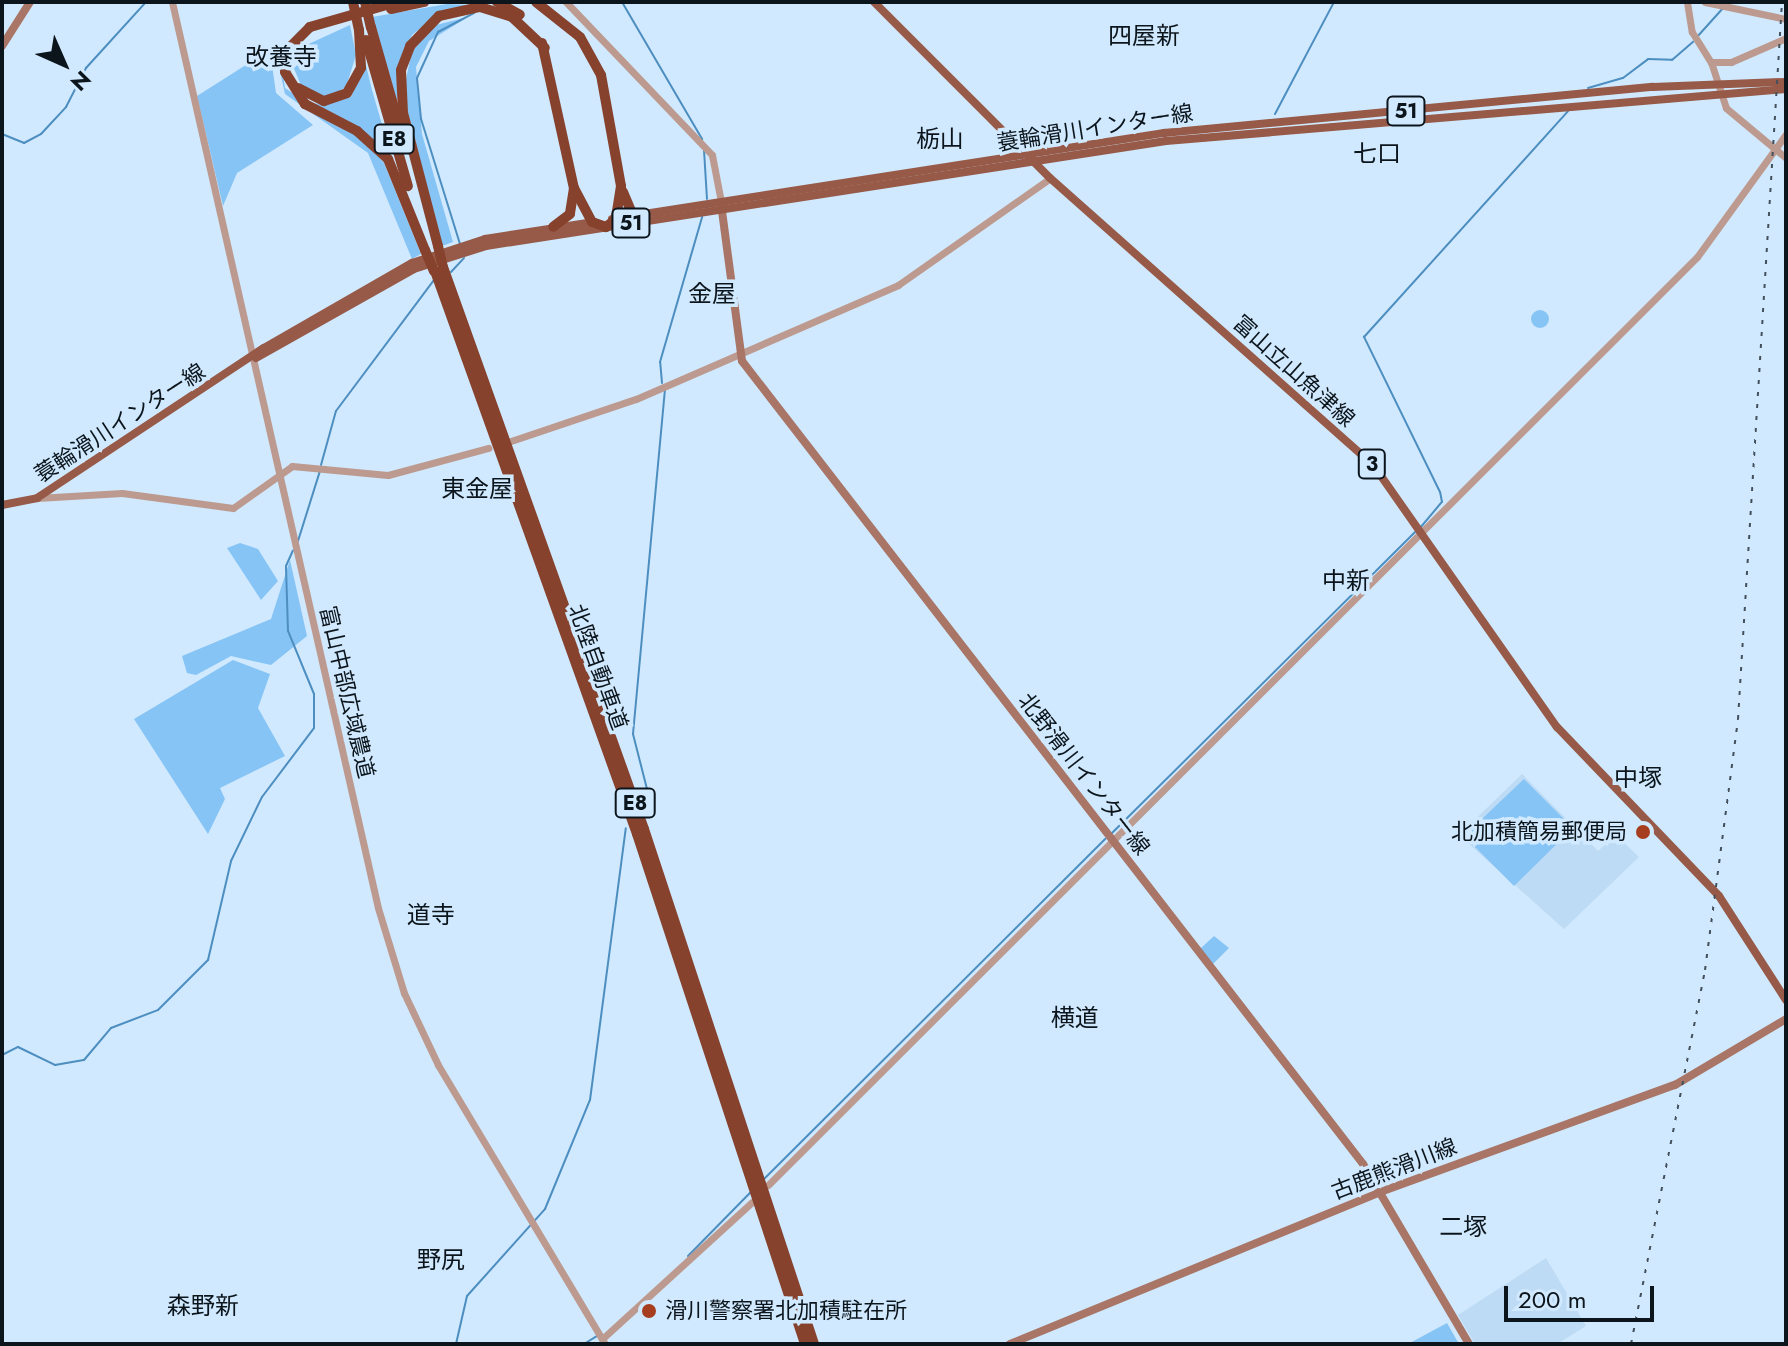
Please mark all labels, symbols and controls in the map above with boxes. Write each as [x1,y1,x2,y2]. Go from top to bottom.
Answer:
district label: 四屋新 [1108,22,1180,50]
north arrow [24,24,104,104]
district label: 改養寺 [245,43,317,71]
text: N [63,63,98,98]
road number: 51 [1386,95,1426,127]
street label: 蓑輪滑川インター線 [995,99,1195,157]
road number: E8 [372,123,416,155]
district label: 栃山 [916,125,964,153]
district label: 七口 [1353,140,1401,168]
road number: 51 [611,207,651,239]
district label: 金屋 [688,280,736,308]
street label: 富山立山魚津線 [1228,310,1360,432]
street label: 蓑輪滑川インター線 [30,358,210,488]
road number: 3 [1356,448,1388,480]
district label: 東金屋 [441,475,513,503]
district label: 中新 [1322,567,1370,595]
street label: 北陸自動車道 [563,600,633,734]
street label: 富山中部広域農道 [314,603,380,781]
street label: 北野滑川インター線 [1013,688,1155,860]
district label: 中塚 [1614,764,1662,792]
road number: E8 [613,787,657,819]
place label: 北加積簡易郵便局 [1451,819,1627,845]
marker: 北加積簡易郵便局 [1634,823,1652,841]
district label: 道寺 [407,901,455,929]
district label: 横道 [1051,1004,1099,1032]
street label: 古鹿熊滑川線 [1328,1133,1460,1205]
district label: 二塚 [1439,1213,1487,1241]
district label: 野尻 [417,1246,465,1274]
scale bar [1508,1270,1658,1320]
text: 200 m [1518,1282,1586,1317]
district label: 森野新 [167,1292,239,1320]
place label: 滑川警察署北加積駐在所 [665,1298,907,1324]
marker: 滑川警察署北加積駐在所 [640,1302,658,1320]

